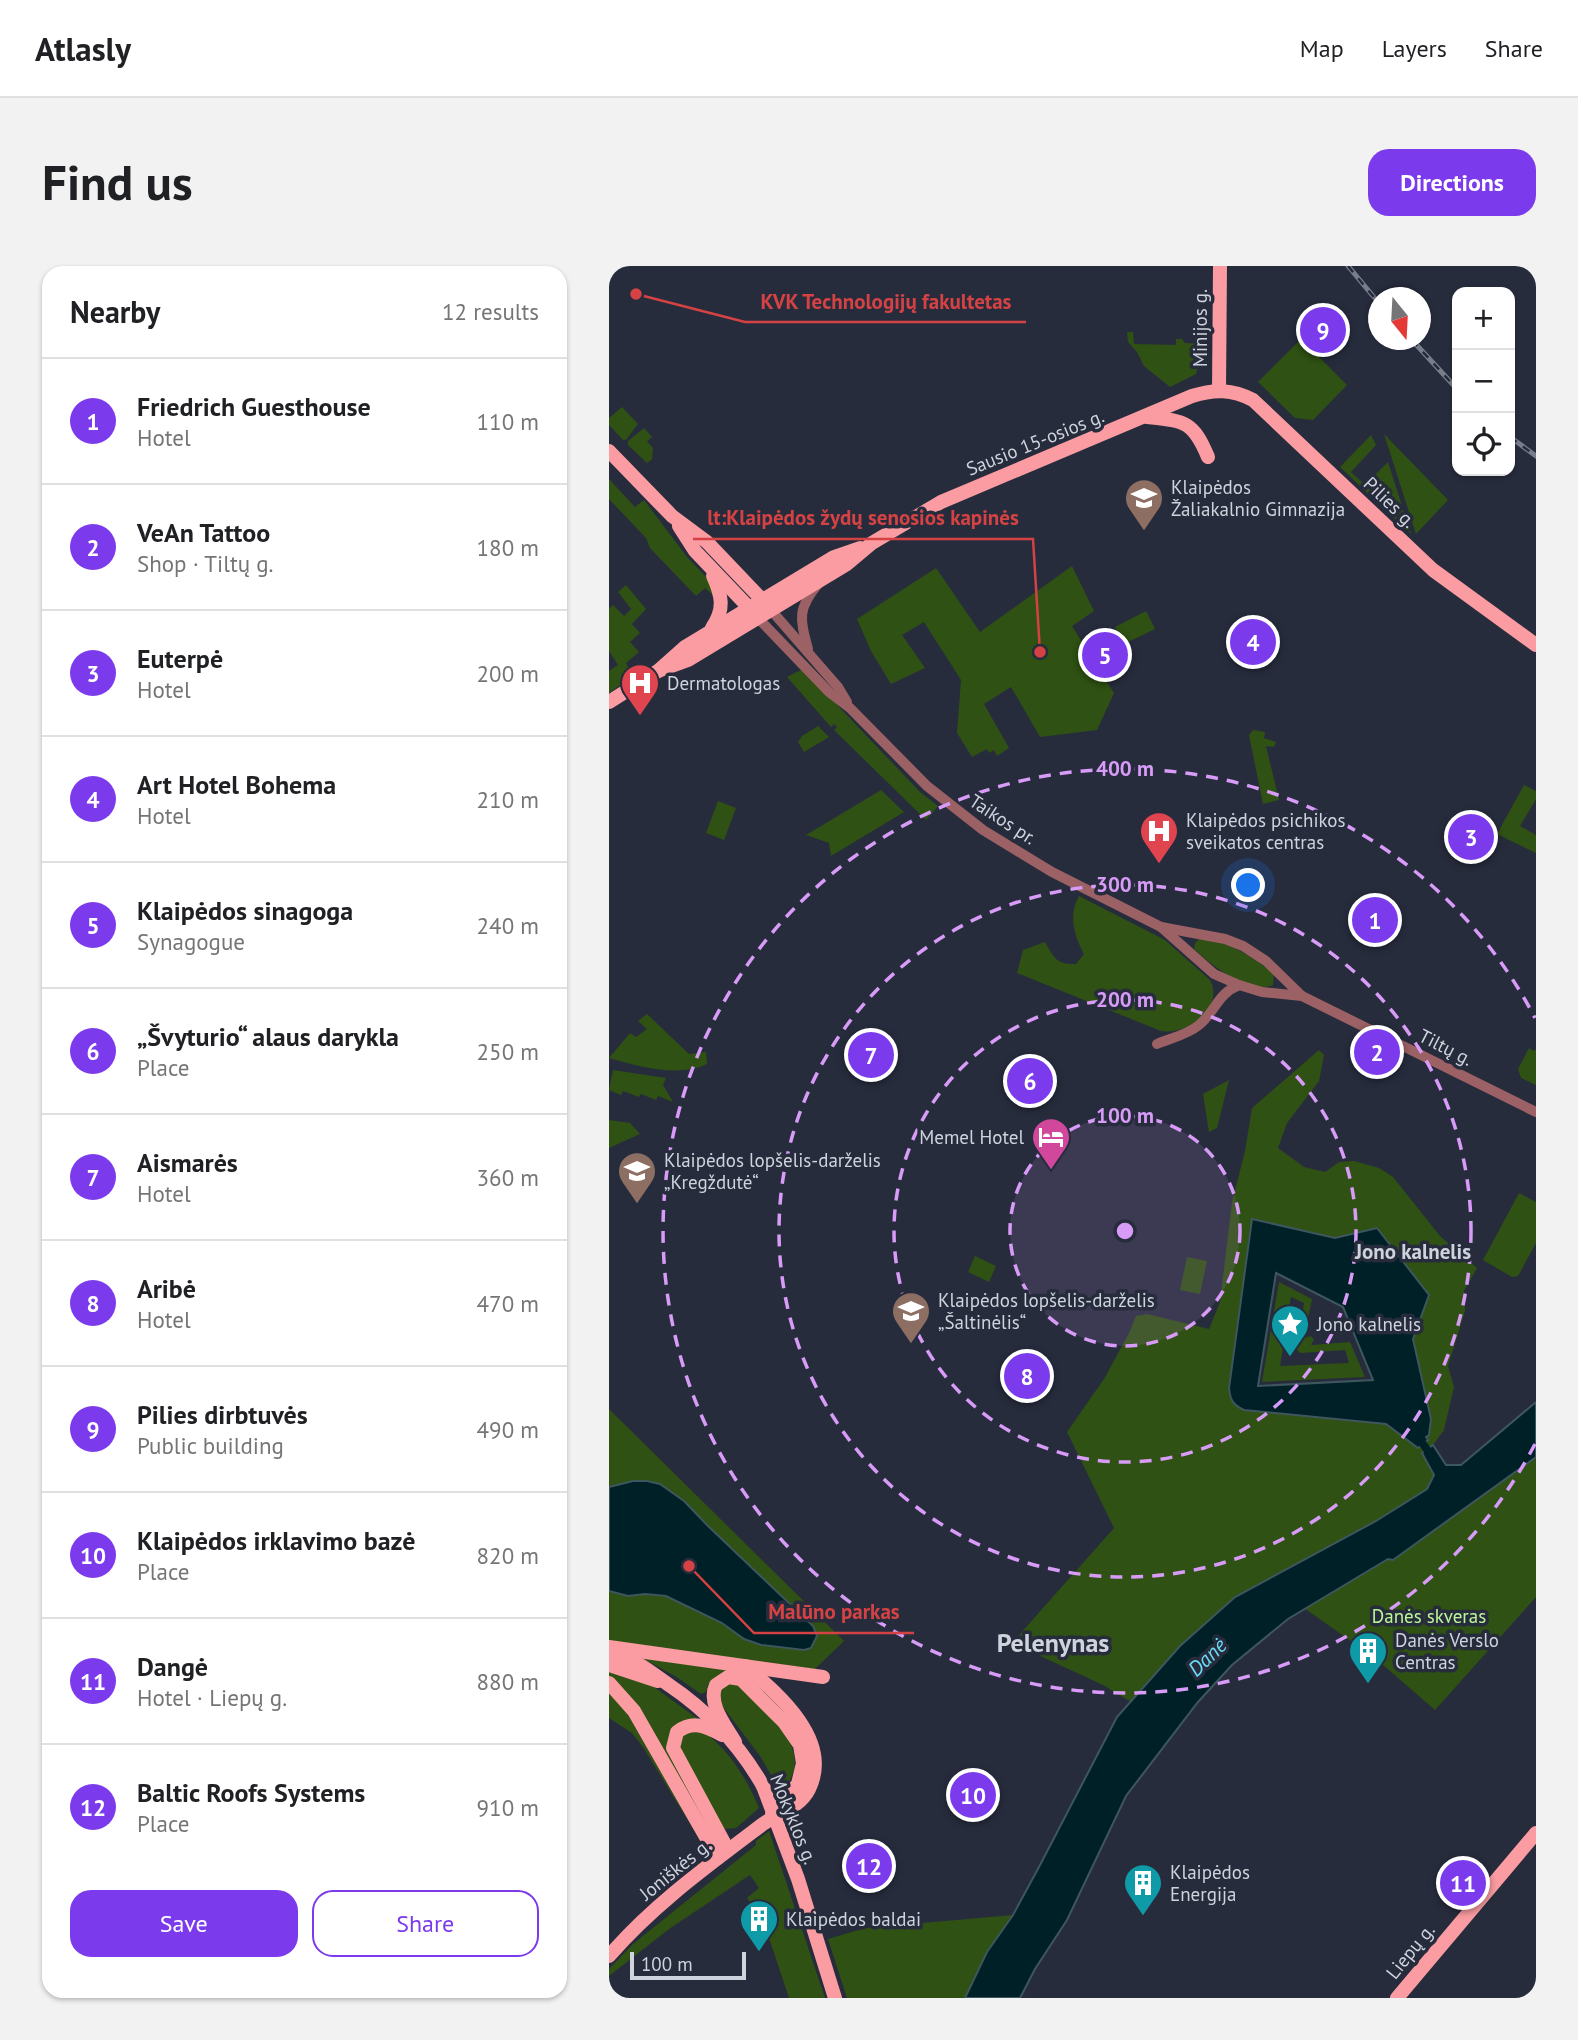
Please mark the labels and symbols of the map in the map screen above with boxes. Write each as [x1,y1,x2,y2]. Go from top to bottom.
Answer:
callout: KVK Technologijų fakultetas [745,280,1026,322]
north arrow [1368,287,1431,350]
text: KVK Technologijų fakultetas [761,288,1012,315]
street label: Minijos g. [1188,289,1212,367]
pin: 9 [1300,304,1346,356]
street label: Sausio 15-osios g. [963,403,1107,481]
street label: Pilies g. [1359,471,1421,533]
place label: Klaipėdos Žaliakalnio Gimnazija [1171,475,1345,521]
school or university icon: Klaipėdos Žaliakalnio Gimnazija [1123,477,1165,532]
callout: lt:Klaipėdos žydų senosios kapinės [693,497,1033,539]
text: lt:Klaipėdos žydų senosios kapinės [707,504,1019,531]
pin: 4 [1230,616,1276,668]
pin: 5 [1082,629,1128,681]
hospital icon: Dermatologas [619,662,661,717]
place label: Dermatologas [667,671,780,695]
text: 400 m [1096,755,1154,782]
street label: Taikos pr. [965,789,1041,849]
place label: Klaipėdos psichikos sveikatos centras [1186,808,1346,854]
hospital icon: Klaipėdos psichikos sveikatos centras [1138,810,1180,865]
pin: 3 [1448,811,1494,863]
your location [1231,868,1265,902]
text: 300 m [1096,871,1154,898]
pin: 1 [1352,894,1398,946]
text: 200 m [1096,986,1154,1013]
street label: Tiltų g. [1415,1023,1477,1071]
pin: 2 [1354,1026,1400,1078]
pin: 7 [848,1029,894,1081]
pin: 6 [1007,1055,1053,1107]
text: 100 m [1096,1102,1154,1129]
hotel icon: Memel Hotel [1030,1116,1072,1171]
place label: Memel Hotel [919,1125,1024,1149]
place label: Klaipėdos lopšelis-darželis „Kregždutė“ [664,1148,881,1194]
school or university icon: Klaipėdos lopšelis-darželis „Kregždutė“ [616,1150,658,1205]
centre of rings [1113,1219,1137,1243]
district label: Jono kalnelis [1354,1238,1471,1265]
place label: Klaipėdos lopšelis-darželis „Šaltinėlis“ [938,1288,1155,1334]
school or university icon: Klaipėdos lopšelis-darželis „Šaltinėlis“ [890,1290,932,1345]
place icon: Jono kalnelis [1269,1303,1311,1358]
place label: Jono kalnelis [1316,1312,1421,1336]
pin: 8 [1004,1350,1050,1402]
callout: Malūno parkas [754,1591,914,1633]
text: Malūno parkas [768,1598,900,1625]
park label: Danės skveras [1372,1604,1486,1628]
district label: Pelenynas [997,1626,1109,1659]
place label: Danės Verslo Centras [1395,1628,1499,1674]
building icon: Danės Verslo Centras [1347,1630,1389,1685]
water label: Danė [1182,1632,1232,1682]
pin: 10 [950,1769,996,1821]
street label: Mokyklos g. [765,1770,823,1868]
street label: Joniškės g. [634,1833,716,1906]
pin: 12 [846,1840,892,1892]
pin: 11 [1440,1857,1486,1909]
place label: Klaipėdos Energija [1170,1860,1250,1906]
building icon: Klaipėdos Energija [1122,1862,1164,1917]
building icon: Klaipėdos baldai [738,1898,780,1953]
place label: Klaipėdos baldai [786,1907,921,1931]
street label: Liepų g. [1380,1918,1440,1984]
scale bar [630,1949,745,1981]

